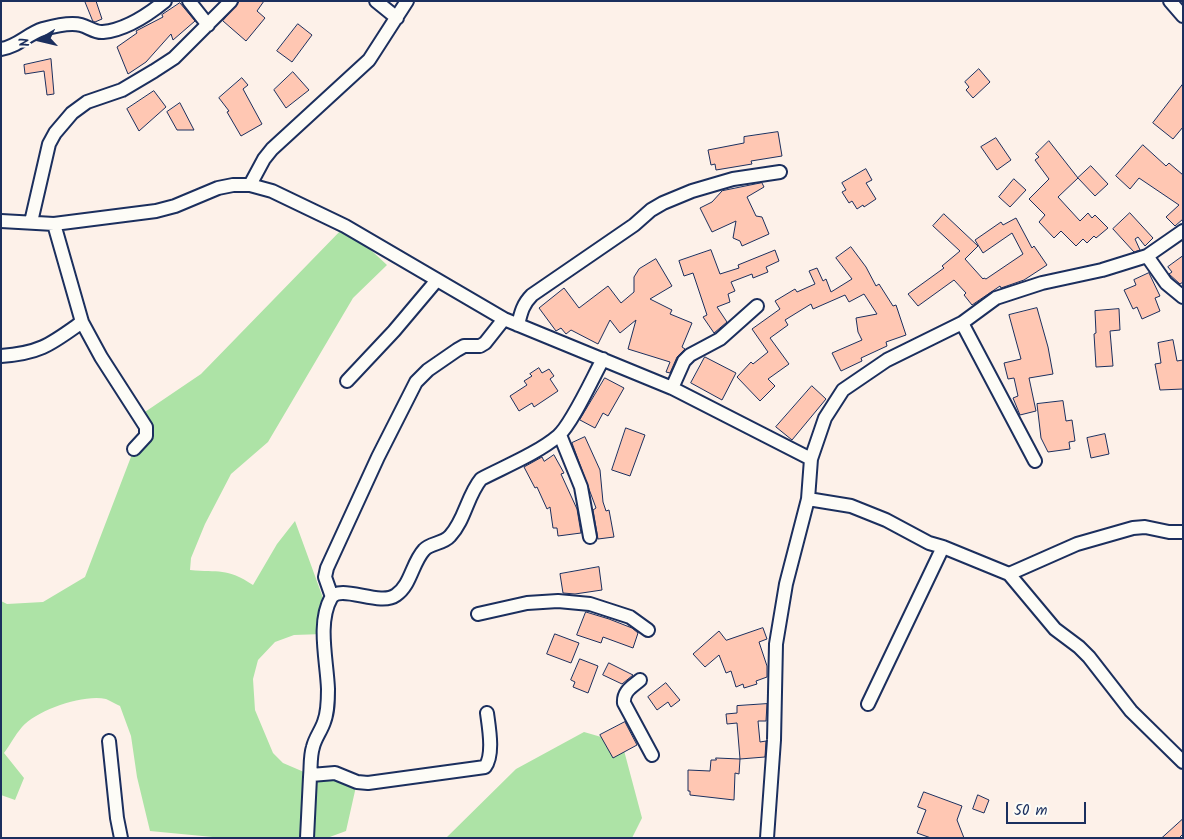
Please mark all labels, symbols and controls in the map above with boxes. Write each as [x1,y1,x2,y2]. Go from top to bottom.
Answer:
north arrow [15,15,65,65]
text: N [14,36,37,48]
scale bar [1009,792,1089,824]
text: 50 m [1014,799,1048,823]

